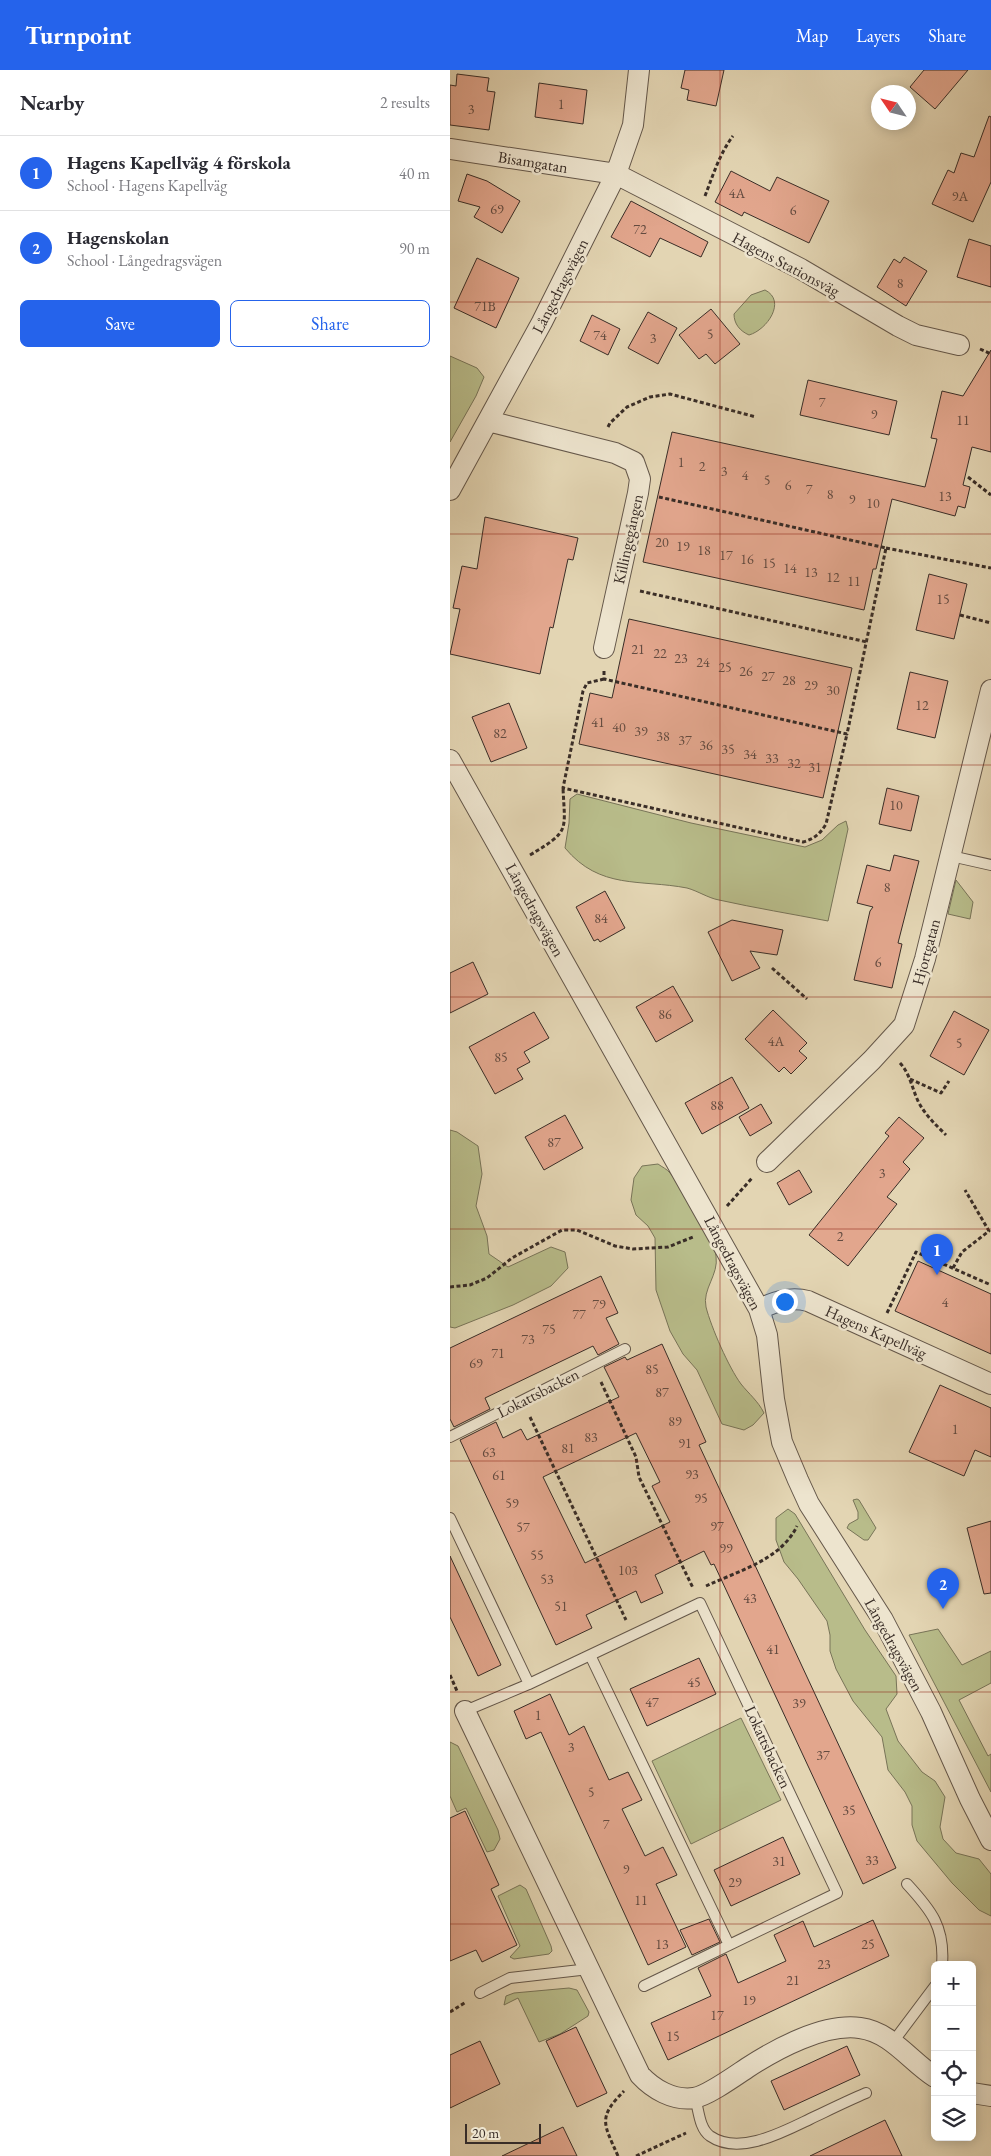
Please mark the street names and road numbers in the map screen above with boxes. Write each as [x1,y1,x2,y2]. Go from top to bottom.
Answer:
street label: Bisamgatan [497,146,570,178]
street label: Hagens Stationsväg [729,227,844,302]
street label: Långedragsvägen [527,234,593,337]
street label: Killingegången [608,492,648,586]
street label: Långedragsvägen [501,859,570,961]
street label: Hjortgatan [907,916,945,988]
street label: Långedragsvägen [699,1212,767,1314]
street label: Hagens Kapellväg [822,1300,931,1364]
street label: Lokattsbacken [494,1363,583,1423]
street label: Långedragsvägen [860,1594,929,1696]
street label: Lokattsbacken [740,1702,797,1792]

